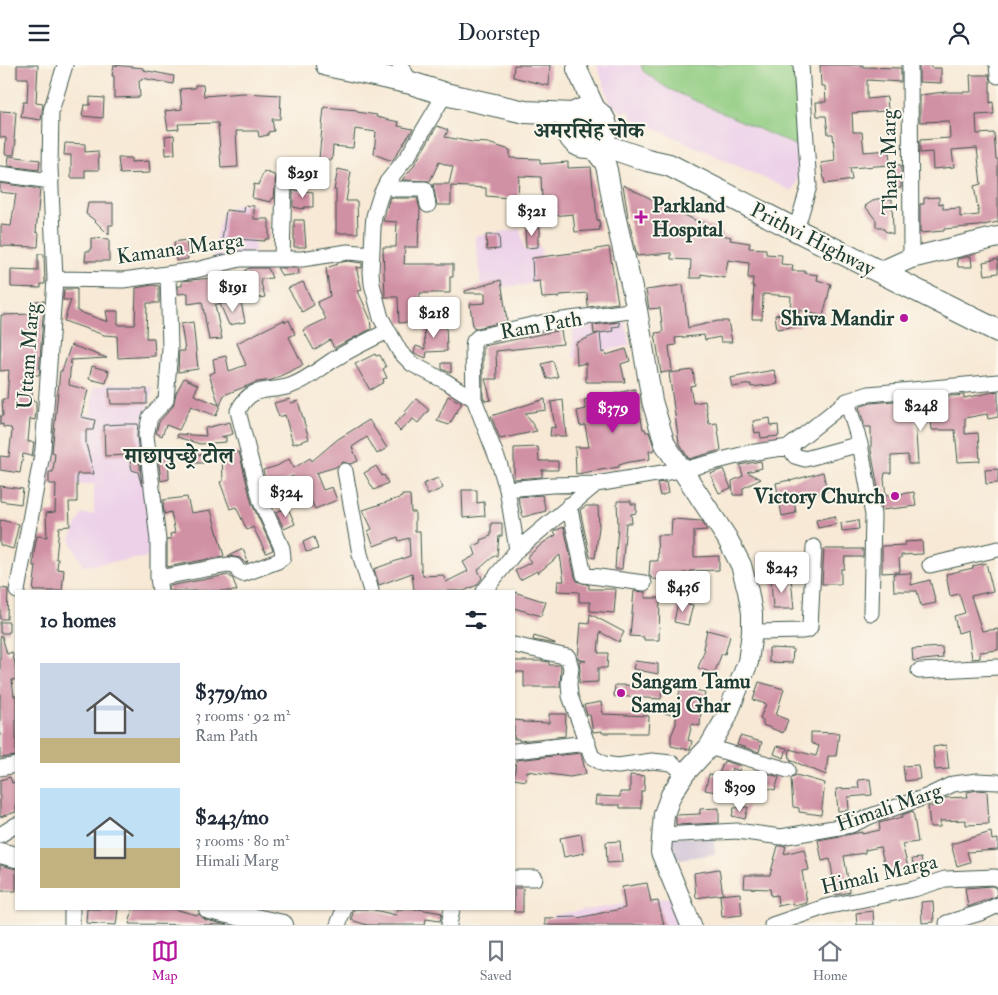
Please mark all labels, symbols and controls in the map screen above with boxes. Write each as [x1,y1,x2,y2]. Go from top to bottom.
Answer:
icon: menu [25,19,53,47]
text: Doorstep [458,19,540,47]
icon: person [945,19,973,47]
street label: Thapa Marg [875,108,904,215]
district label: अमरसिंह चोक [534,117,646,145]
pin: $291 [273,157,333,199]
text: $291 [287,163,319,183]
place label: Parkland Hospital [652,192,726,243]
pin: $321 [502,195,562,237]
street label: Prithvi Highway [746,196,880,283]
text: $321 [517,201,547,221]
marker: Parkland Hospital [634,210,648,224]
street label: Kamana Marga [115,226,246,271]
pin: $191 [203,271,263,313]
text: $191 [219,277,247,297]
pin: $218 [404,297,464,339]
street label: Uttam Marg [11,301,46,410]
text: $218 [419,303,449,323]
street label: Ram Path [498,305,584,346]
place label: Shiva Mandir [780,305,895,332]
marker: Shiva Mandir [898,312,910,324]
pin: $248 [891,389,951,432]
pin: $379 [583,391,643,434]
text: $248 [904,396,938,416]
text: $379 [598,398,628,418]
district label: माछापुच्छ्रे टोल [122,442,235,470]
pin: $324 [256,475,316,518]
text: $324 [270,482,302,502]
place label: Victory Church [753,483,885,510]
marker: Victory Church [889,490,901,502]
pin: $243 [752,551,812,594]
text: $243 [766,558,798,578]
pin: $436 [653,571,713,613]
text: $436 [667,577,699,597]
icon: filters [462,606,490,634]
text: 10 homes [40,607,116,634]
place label: Sangam Tamu Samaj Ghar [631,668,751,719]
text: $379/mo [195,679,267,706]
icon: home [80,683,140,743]
marker: Sangam Tamu Samaj Ghar [615,687,627,699]
text: 3 rooms · 92 m² [195,706,290,726]
text: Ram Path [195,726,258,746]
pin: $309 [710,771,770,813]
text: $309 [724,777,756,797]
street label: Himali Marg [833,777,946,838]
text: $243/mo [195,804,269,831]
icon: home [80,808,140,868]
text: 3 rooms · 80 m² [195,831,290,851]
street label: Himali Marga [818,848,940,901]
text: Himali Marg [195,851,279,871]
tab: Map [151,937,179,984]
tab: Saved [480,937,512,984]
tab: Home [813,937,847,984]

